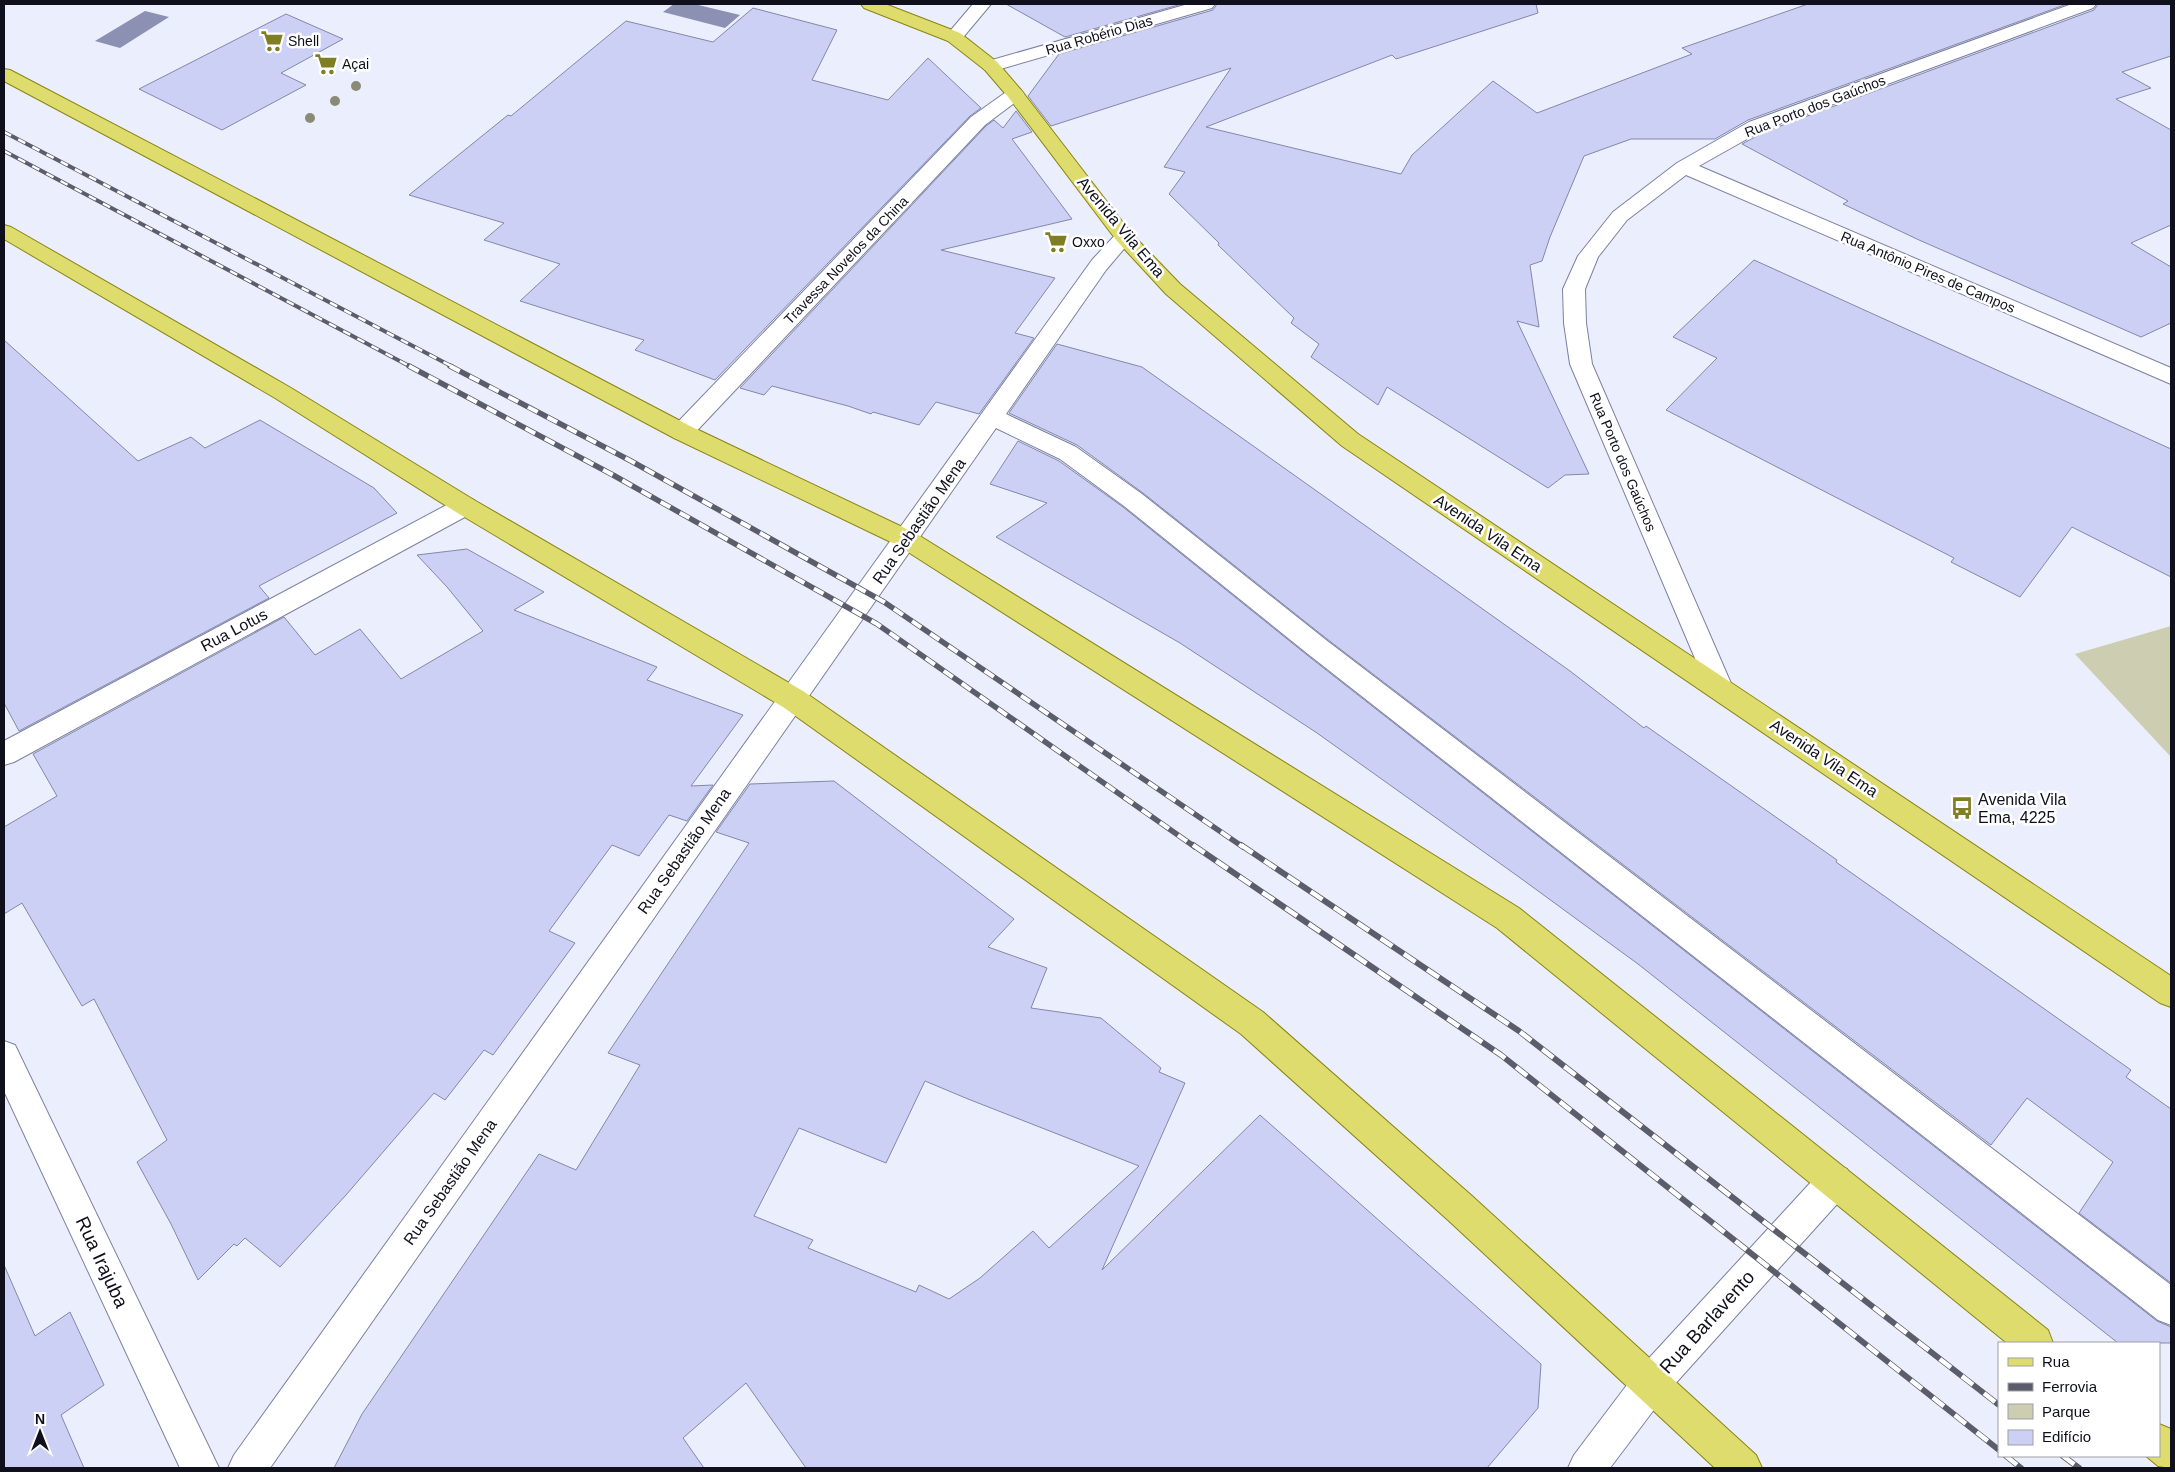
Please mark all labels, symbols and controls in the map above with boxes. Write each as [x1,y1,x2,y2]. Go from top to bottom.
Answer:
street label: Rua Robério Dias [1044,12,1154,58]
supermarket icon: Shell [259,28,285,54]
place label: Shell [288,33,319,49]
supermarket icon: Açai [313,51,339,77]
place label: Açai [342,56,369,72]
street label: Rua Porto dos Gaúchos [1742,72,1888,140]
street label: Avenida Vila Ema [1074,173,1168,281]
street label: Travessa Novelos da China [781,193,911,327]
street label: Rua Antônio Pires de Campos [1839,228,2017,316]
supermarket icon: Oxxo [1043,229,1069,255]
place label: Oxxo [1072,234,1105,250]
street label: Rua Porto dos Gaúchos [1586,390,1660,534]
street label: Rua Sebastião Mena [869,455,969,587]
street label: Avenida Vila Ema [1431,491,1545,575]
street label: Rua Lotus [198,605,270,655]
street label: Avenida Vila Ema [1767,716,1881,800]
street label: Rua Sebastião Mena [634,785,734,917]
place label: Avenida Vila Ema, 4225 [1978,791,2066,826]
bus stop icon: Avenida Vila Ema, 4225 [1949,795,1975,821]
street label: Rua Sebastião Mena [400,1116,500,1248]
street label: Rua Irajuba [72,1213,132,1311]
street label: Rua Barlavento [1655,1266,1759,1378]
legend [1998,1342,2160,1457]
text: Rua [2042,1353,2070,1370]
text: Ferrovia [2042,1378,2098,1395]
text: Parque [2042,1403,2090,1420]
north arrow [15,1407,65,1457]
text: N [35,1411,45,1427]
text: Edifício [2042,1428,2091,1445]

